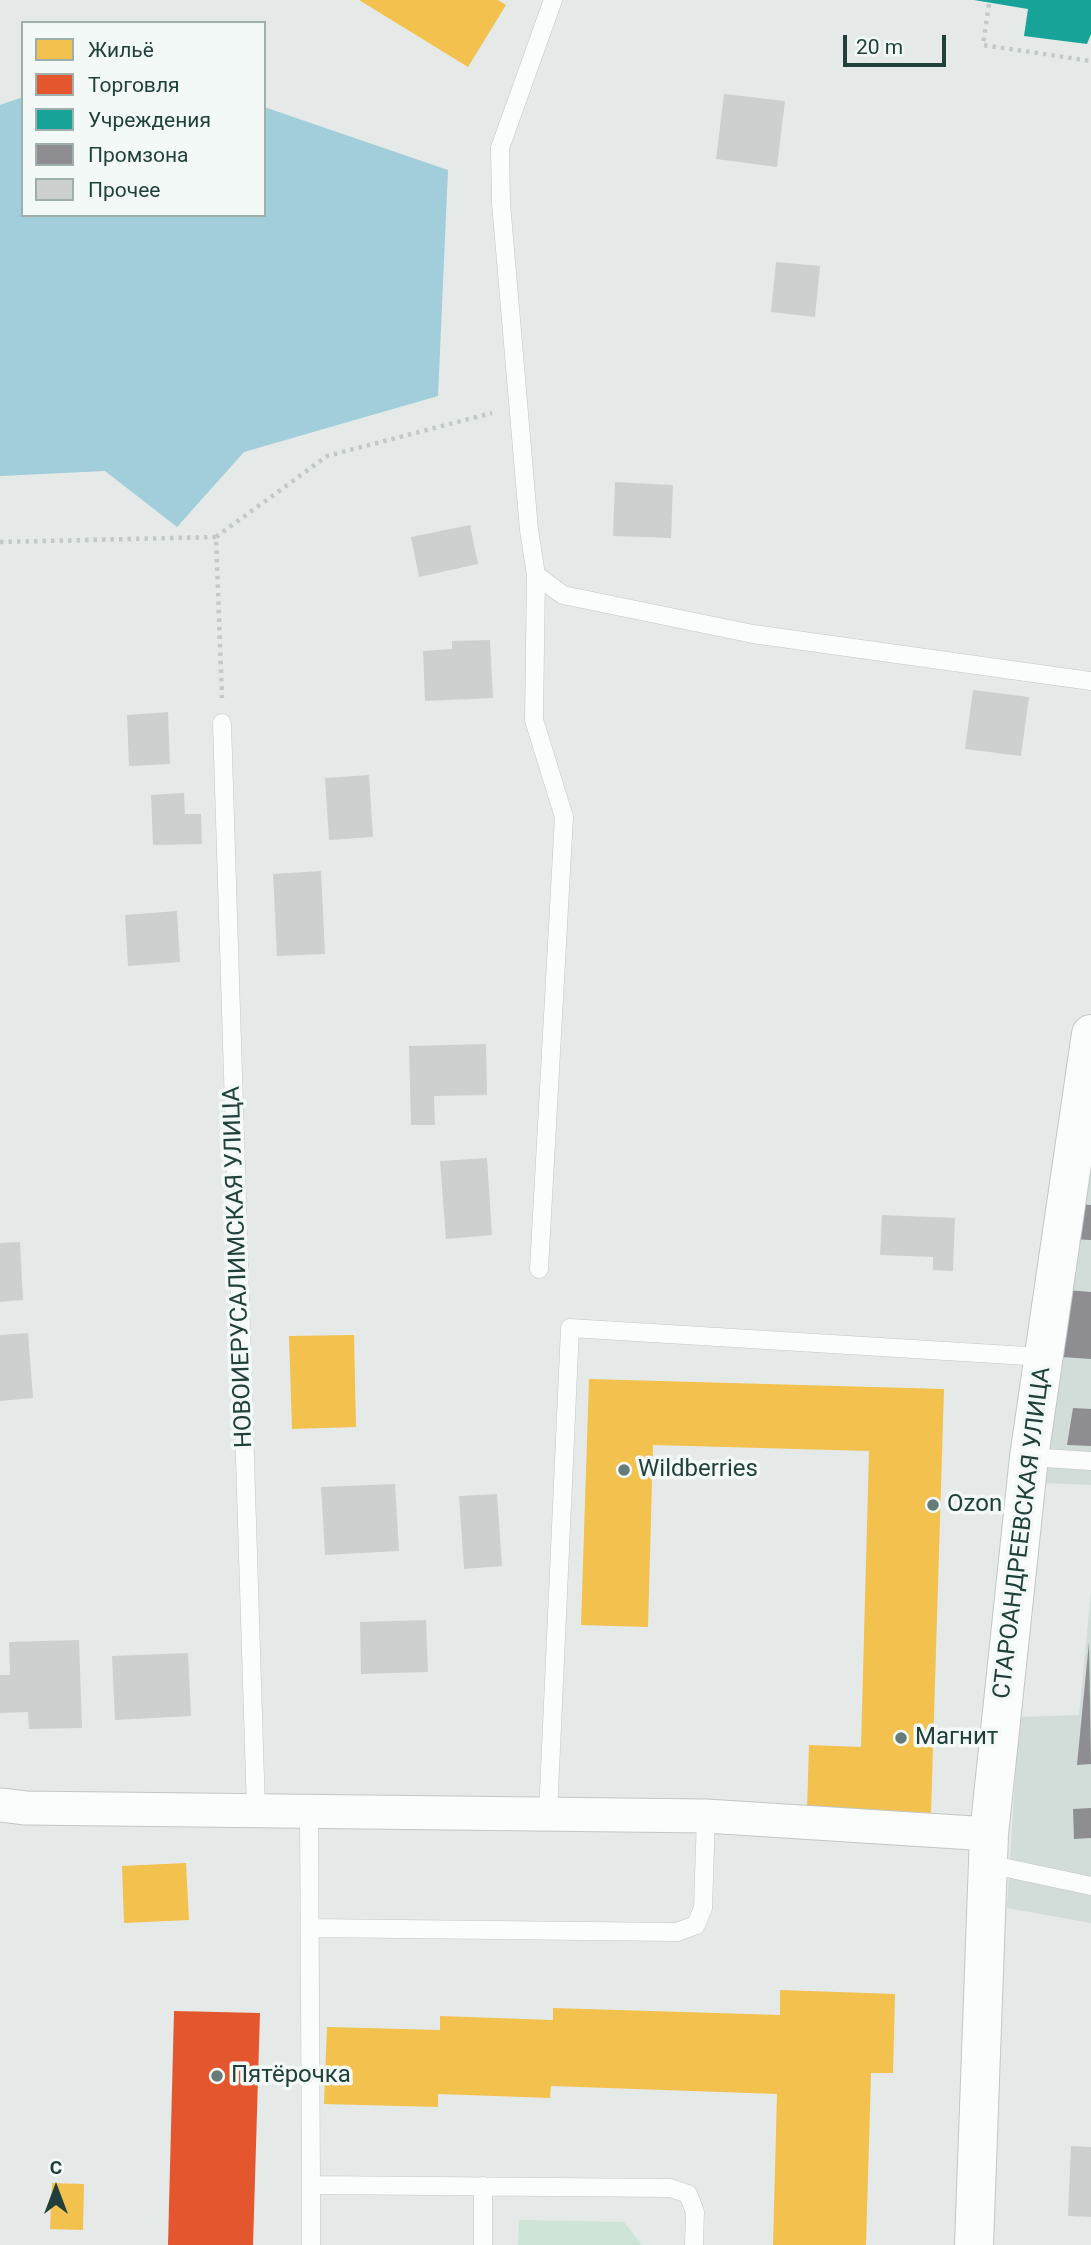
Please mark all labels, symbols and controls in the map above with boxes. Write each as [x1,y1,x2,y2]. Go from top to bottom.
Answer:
legend [21,21,266,217]
scale bar [846,21,949,65]
text: 20 m [856,35,903,59]
text: Жильё [88,38,154,62]
text: Торговля [88,73,180,97]
text: Учреждения [88,108,211,132]
text: Промзона [88,143,189,167]
text: Прочее [88,178,160,202]
street label: НОВОИЕРУСАЛИМСКАЯ УЛИЦА [218,1085,260,1449]
street label: СТАРОАНДРЕЕВСКАЯ УЛИЦА [988,1365,1058,1701]
place label: Wildberries [638,1456,758,1484]
marker: Wildberries [616,1462,632,1478]
place label: Ozon [947,1491,1002,1519]
marker: Ozon [925,1497,941,1513]
place label: Магнит [915,1724,998,1752]
marker: Магнит [893,1730,909,1746]
place label: Пятёрочка [231,2062,351,2090]
marker: Пятёрочка [209,2068,225,2084]
north arrow [21,2154,91,2224]
text: С [50,2156,62,2179]

